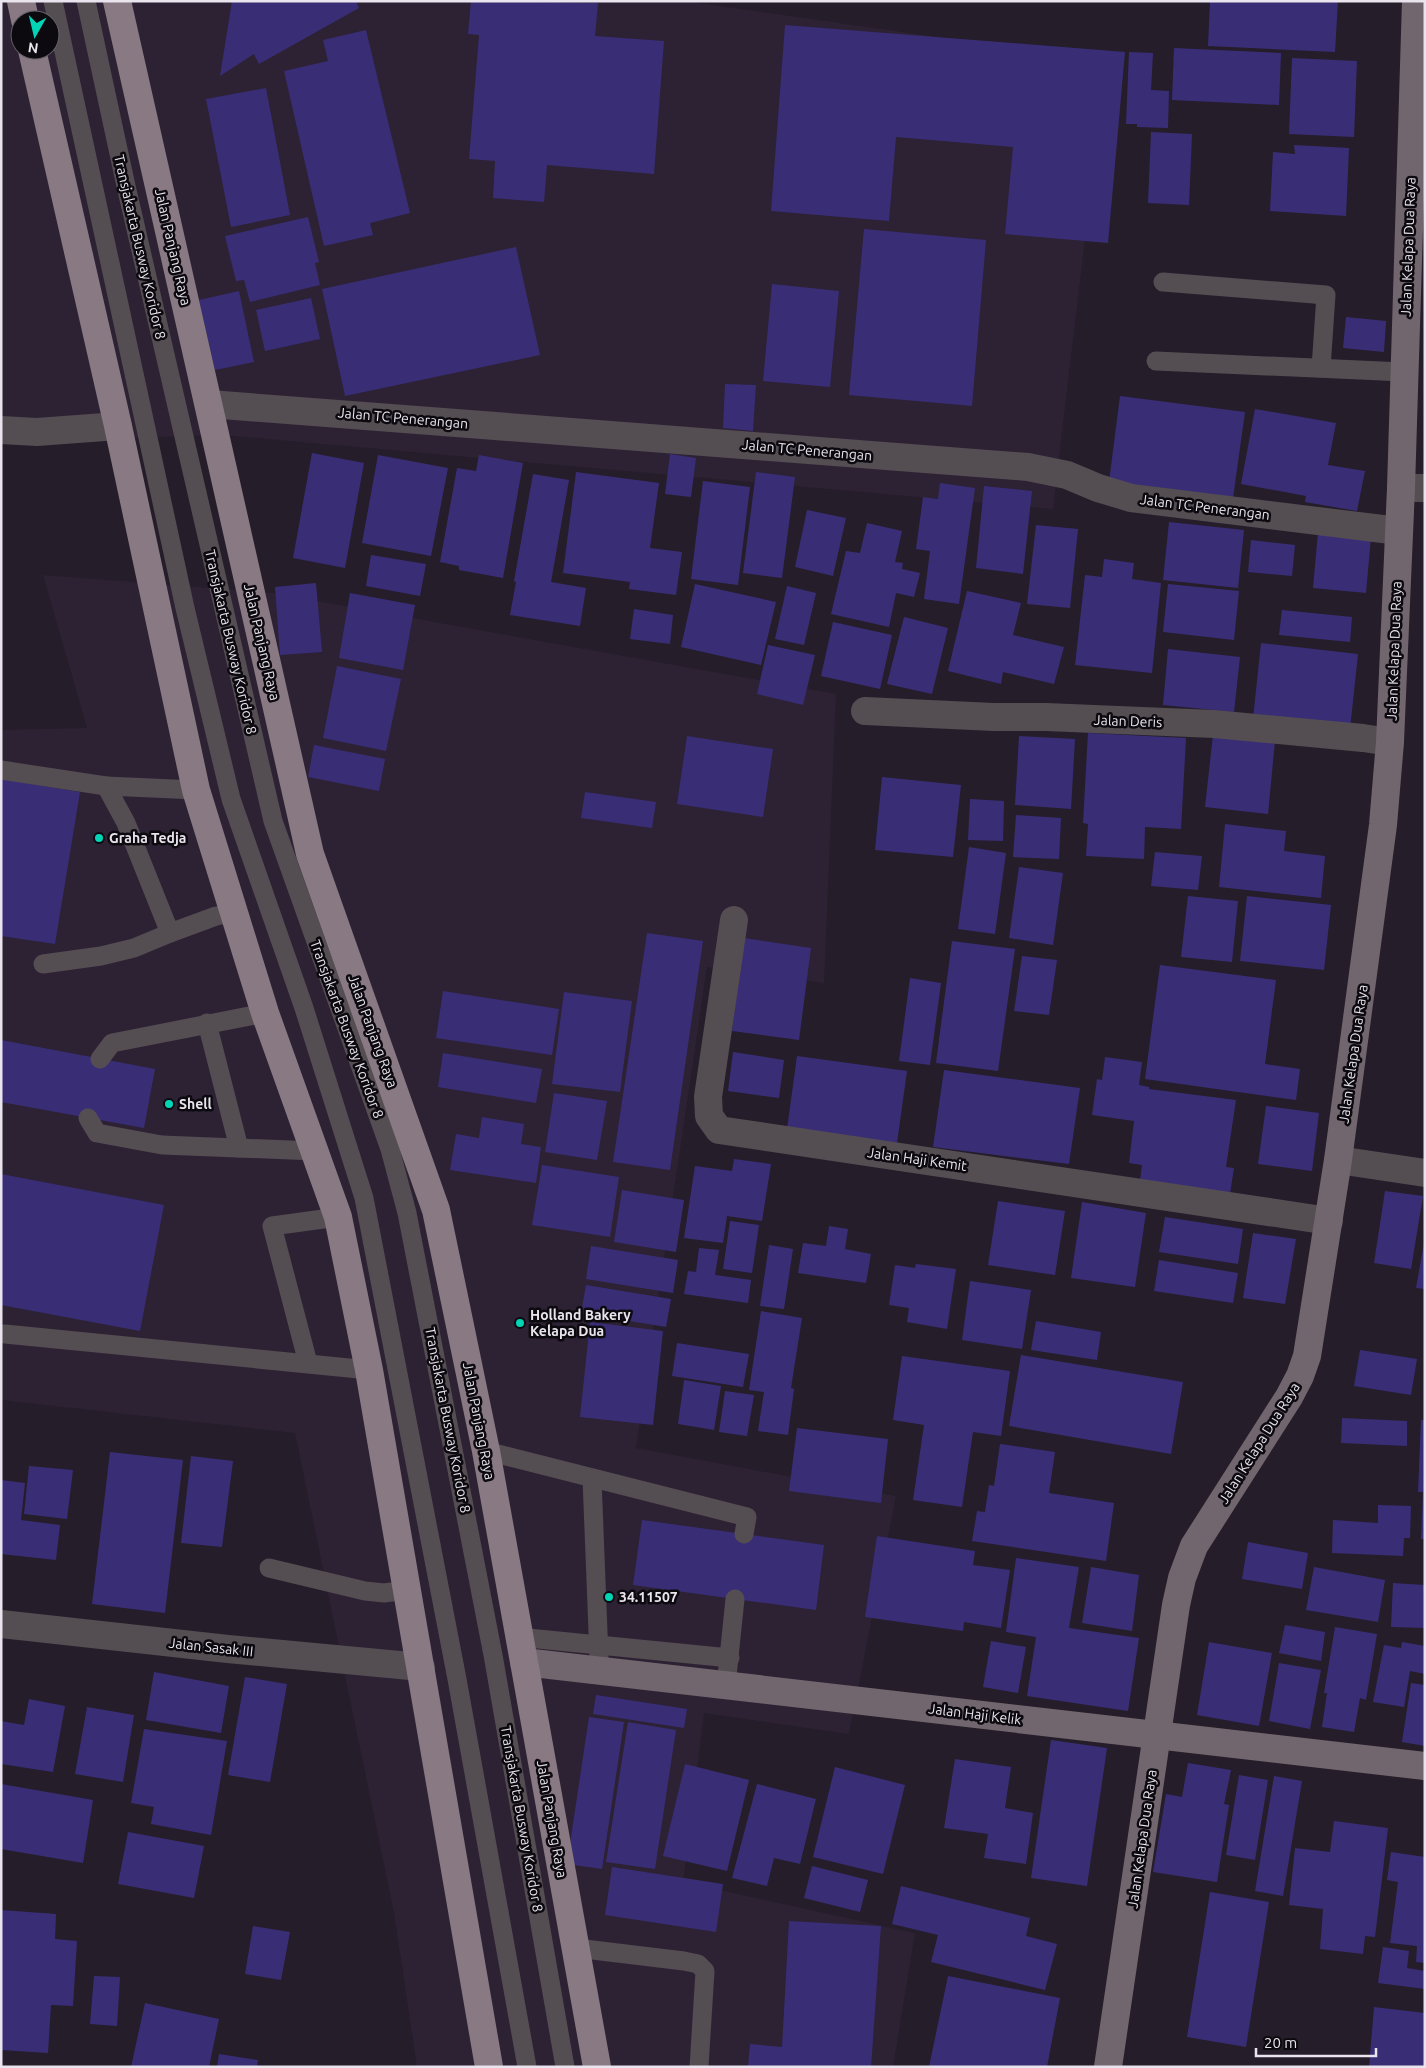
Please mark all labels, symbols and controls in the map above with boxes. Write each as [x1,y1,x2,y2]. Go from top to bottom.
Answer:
north arrow [10,10,60,60]
text: N [27,39,39,57]
street label: Transjakarta Busway Koridor 8 [111,153,169,341]
street label: Jalan Kelapa Dua Raya [1398,177,1418,317]
street label: Jalan Panjang Raya [152,187,194,307]
street label: Jalan TC Penerangan [337,404,469,432]
street label: Jalan TC Penerangan [741,436,873,464]
street label: Jalan TC Penerangan [1139,491,1271,523]
street label: Transjakarta Busway Koridor 8 [202,548,260,736]
street label: Jalan Kelapa Dua Raya [1384,581,1404,721]
street label: Jalan Panjang Raya [241,582,283,702]
street label: Jalan Deris [1093,712,1163,730]
place label: Graha Tedja [109,830,186,846]
marker: Graha Tedja [93,832,105,844]
street label: Transjakarta Busway Koridor 8 [307,938,387,1121]
street label: Jalan Panjang Raya [345,972,401,1090]
street label: Jalan Kelapa Dua Raya [1335,984,1371,1124]
place label: Shell [179,1096,212,1112]
marker: Shell [163,1098,175,1110]
street label: Jalan Haji Kemit [866,1144,968,1174]
place label: Holland Bakery Kelapa Dua [530,1307,631,1339]
marker: Holland Bakery Kelapa Dua [514,1317,526,1329]
street label: Transjakarta Busway Koridor 8 [422,1326,474,1514]
street label: Jalan Panjang Raya [460,1361,498,1481]
street label: Jalan Kelapa Dua Raya [1215,1379,1303,1507]
place label: 34.11507 [619,1589,678,1605]
marker: 34.11507 [603,1591,615,1603]
street label: Jalan Sasak III [168,1635,254,1659]
street label: Jalan Haji Kelik [928,1700,1022,1728]
street label: Transjakarta Busway Koridor 8 [498,1725,546,1913]
street label: Jalan Panjang Raya [534,1759,570,1879]
street label: Jalan Kelapa Dua Raya [1124,1769,1160,1909]
scale bar [1256,2026,1376,2058]
text: 20 m [1264,2034,1297,2051]

